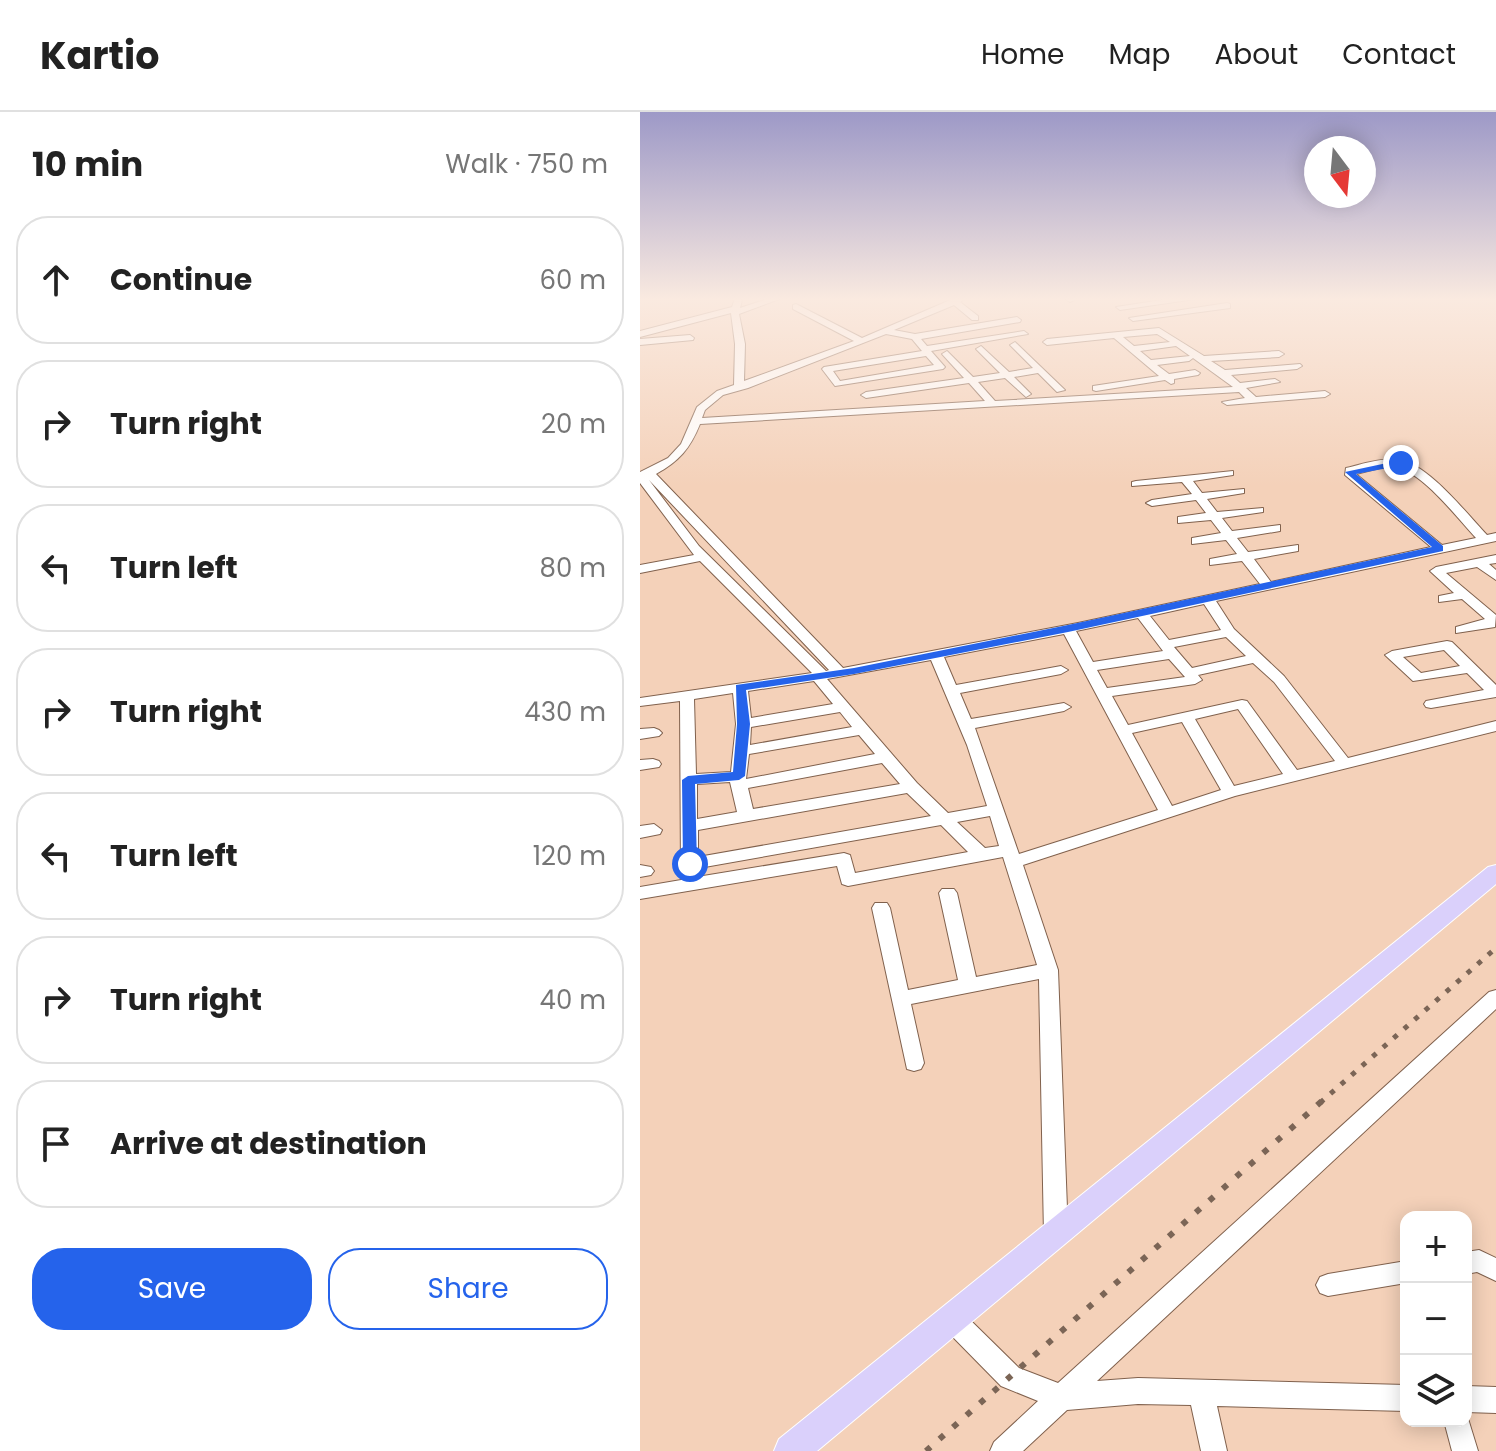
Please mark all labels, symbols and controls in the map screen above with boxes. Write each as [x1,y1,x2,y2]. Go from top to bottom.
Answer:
text: Kartio [40,29,159,82]
text: Home [981,35,1064,74]
text: Map [1108,35,1170,74]
text: About [1214,35,1298,74]
text: Contact [1342,35,1456,74]
north arrow [1304,136,1376,208]
text: 10 min [32,140,143,188]
text: Walk · 750 m [445,146,608,182]
icon: ahead [34,258,78,302]
text: Continue [110,258,252,301]
text: 60 m [539,262,606,298]
icon: right [34,402,78,446]
text: Turn right [110,402,262,445]
text: 20 m [541,406,606,442]
route end [1383,445,1419,481]
icon: left [34,546,78,590]
text: Turn left [110,546,238,589]
text: 80 m [540,550,606,586]
icon: right [34,690,78,734]
text: Turn right [110,690,262,733]
text: 430 m [524,694,606,730]
icon: left [34,834,78,878]
text: Turn left [110,834,238,877]
text: 120 m [533,838,606,874]
route start [672,846,708,882]
icon: right [34,978,78,1022]
text: Turn right [110,978,262,1021]
text: 40 m [540,982,606,1018]
icon: arrive [34,1122,78,1166]
text: Arrive at destination [110,1122,427,1165]
map controls [1400,1211,1472,1427]
button: + [1400,1211,1472,1283]
button: Save [32,1248,312,1330]
button: Share [328,1248,608,1330]
button: − [1400,1283,1472,1355]
button: layers [1400,1355,1472,1427]

